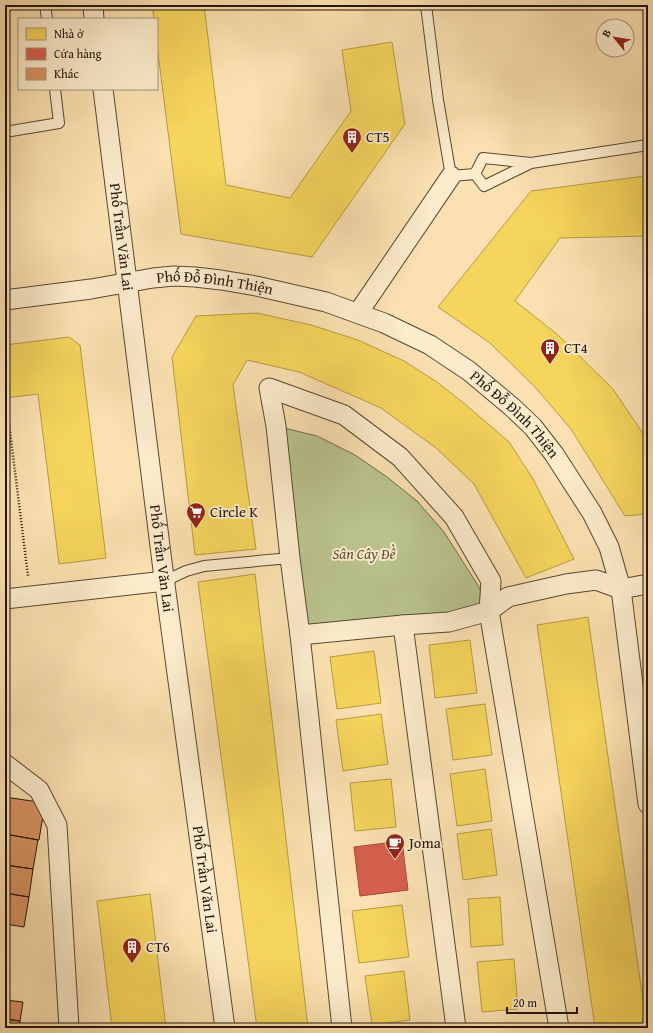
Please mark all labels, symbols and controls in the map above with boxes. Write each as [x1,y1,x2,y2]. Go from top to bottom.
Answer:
legend [18,18,158,90]
north arrow [595,18,635,58]
text: Nhà ở [54,25,84,42]
text: B [598,26,615,40]
text: Cửa hàng [54,45,102,62]
text: Khác [54,65,80,82]
building icon: CT5 [341,126,363,154]
place label: CT5 [366,126,390,147]
street label: Phố Trần Văn Lai [105,182,139,292]
street label: Phố Đỗ Đình Thiện [155,265,276,300]
building icon: CT4 [539,337,561,365]
place label: CT4 [564,337,588,358]
street label: Phố Đỗ Đình Thiện [466,365,565,463]
supermarket icon: Circle K [185,501,207,529]
place label: Circle K [210,501,258,522]
street label: Phố Trần Văn Lai [145,503,180,613]
park label: Sân Cây Đề [333,543,396,564]
street label: Phố Trần Văn Lai [188,824,223,934]
cafe icon: Joma [384,832,406,860]
place label: Joma [407,832,441,853]
building icon: CT6 [121,936,143,964]
place label: CT6 [146,936,170,957]
scale bar [507,989,577,1015]
text: 20 m [513,994,537,1011]

